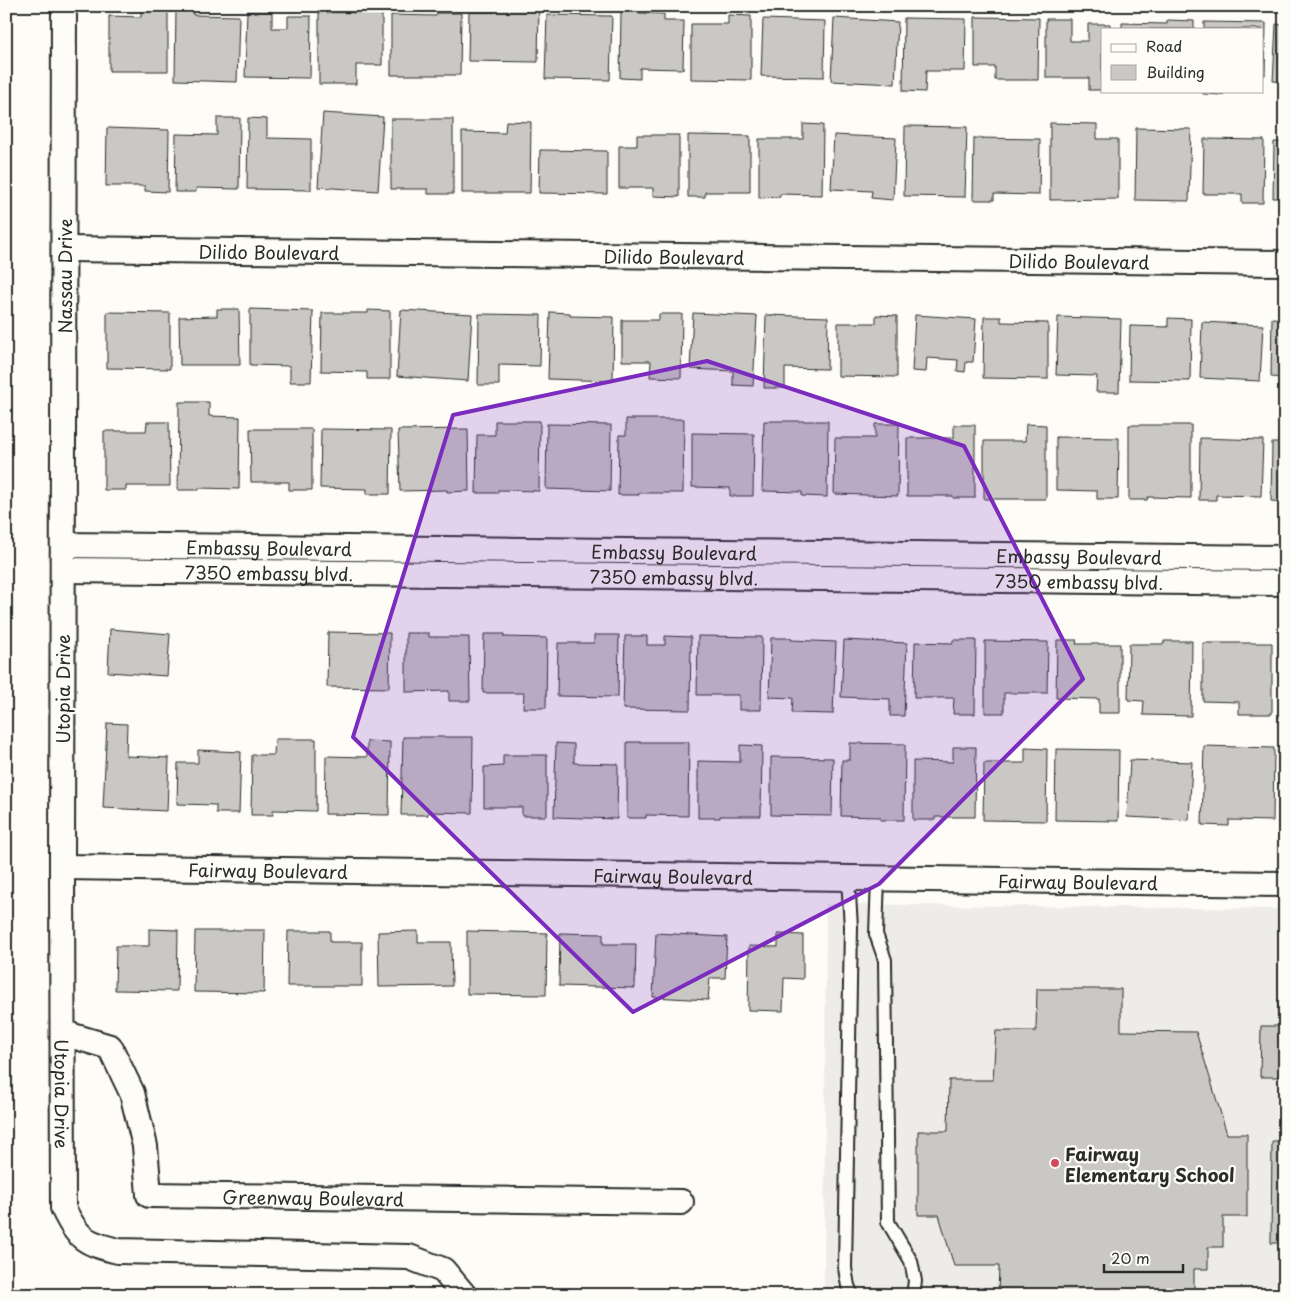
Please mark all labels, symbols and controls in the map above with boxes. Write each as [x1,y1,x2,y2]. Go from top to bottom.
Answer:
legend [1101,28,1264,92]
text: Road [1146,34,1182,57]
text: Building [1146,60,1205,83]
street label: Nassau Drive [51,218,78,333]
street label: Dilido Boulevard [198,237,340,266]
street label: Dilido Boulevard [603,242,744,270]
street label: Dilido Boulevard [1008,246,1149,275]
street label: Embassy Boulevard [186,533,352,562]
street label: Embassy Boulevard [591,537,757,566]
street label: Embassy Boulevard [996,541,1162,570]
street label: 7350 embassy blvd. [185,558,353,587]
street label: 7350 embassy blvd. [590,562,758,591]
street label: 7350 embassy blvd. [995,566,1163,595]
street label: Utopia Drive [49,634,76,744]
street label: Fairway Boulevard [188,855,348,884]
street label: Fairway Boulevard [593,861,753,890]
street label: Fairway Boulevard [998,867,1158,896]
street label: Utopia Drive [49,1039,76,1149]
place label: Fairway Elementary School [1065,1140,1235,1188]
marker: Fairway Elementary School [1049,1157,1061,1169]
street label: Greenway Boulevard [222,1182,404,1212]
scale bar [1104,1241,1182,1273]
text: 20 m [1111,1246,1150,1269]

